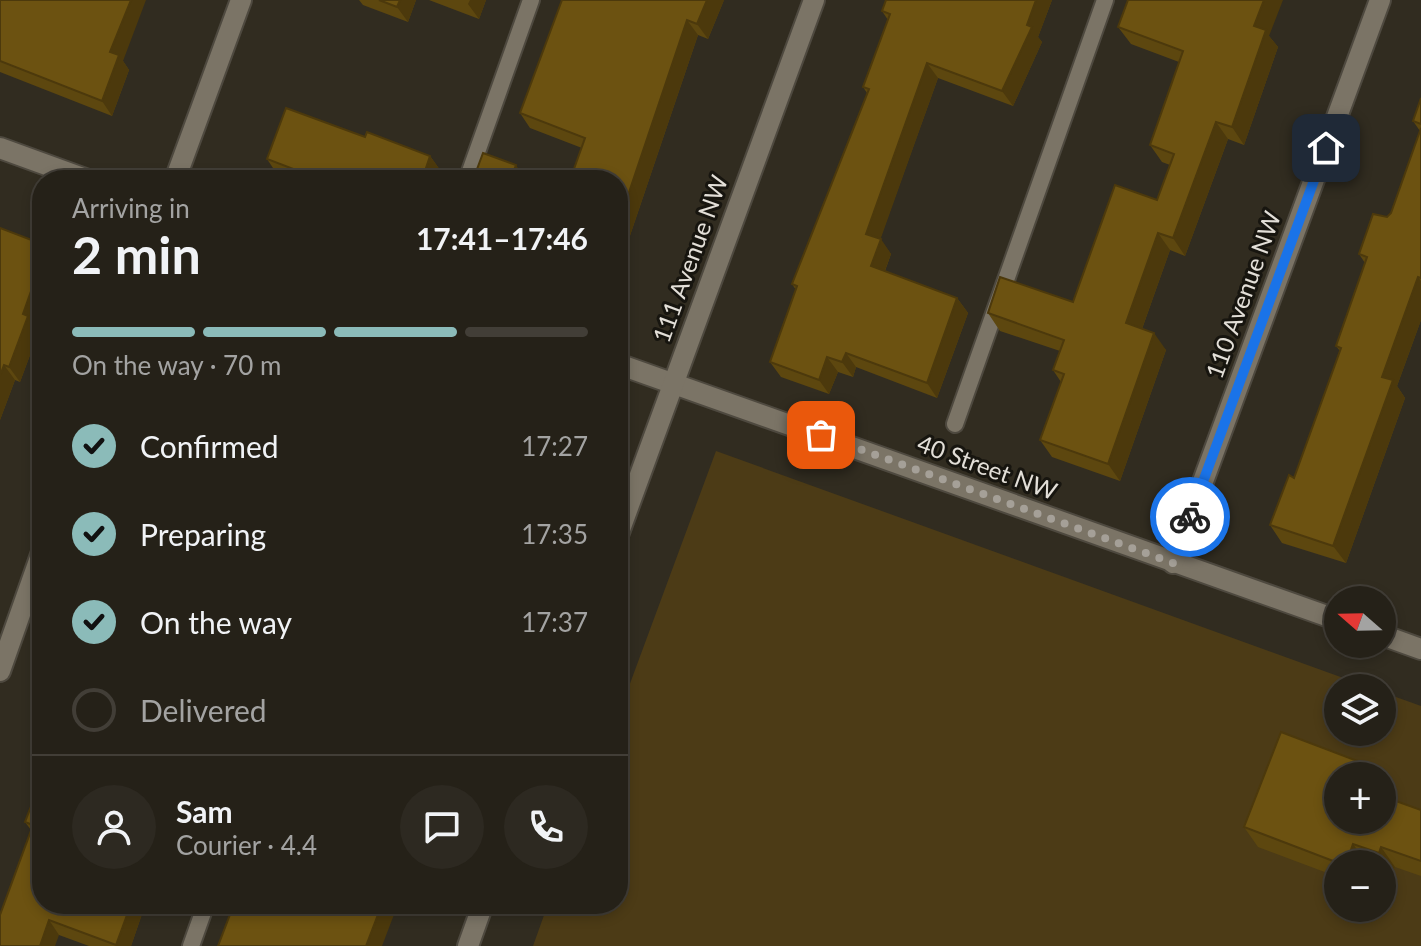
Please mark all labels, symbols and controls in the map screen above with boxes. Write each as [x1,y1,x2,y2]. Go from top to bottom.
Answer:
pin [1292,114,1360,182]
icon: home [1304,126,1348,170]
street label: 111 Avenue NW [646,171,733,346]
text: Arriving in [72,192,190,224]
street label: 110 Avenue NW [1199,207,1286,382]
text: 17:41–17:46 [416,220,588,256]
text: 2 min [72,223,201,285]
text: On the way · 70 m [72,349,281,381]
pin [787,401,855,469]
icon: bag [799,413,843,457]
icon: check [72,424,116,468]
text: Confirmed [140,428,279,464]
street label: 40 Street NW [914,428,1061,505]
text: 17:27 [521,430,588,462]
courier [1150,477,1230,557]
icon: bike [1168,495,1212,539]
icon: check [72,512,116,556]
text: Preparing [140,516,266,552]
text: 17:35 [521,518,588,550]
north arrow [1324,586,1396,658]
map controls [1324,586,1396,922]
icon: check [72,600,116,644]
text: On the way [140,604,292,640]
text: 17:37 [521,606,588,638]
button: layers [1324,674,1396,746]
text: Delivered [140,692,267,728]
button: + [1324,762,1396,834]
button: person [72,785,156,869]
button: chat [400,785,484,869]
button: phone [504,785,588,869]
text: Sam [176,793,233,829]
text: Courier · 4.4 [176,829,317,861]
button: − [1324,850,1396,922]

